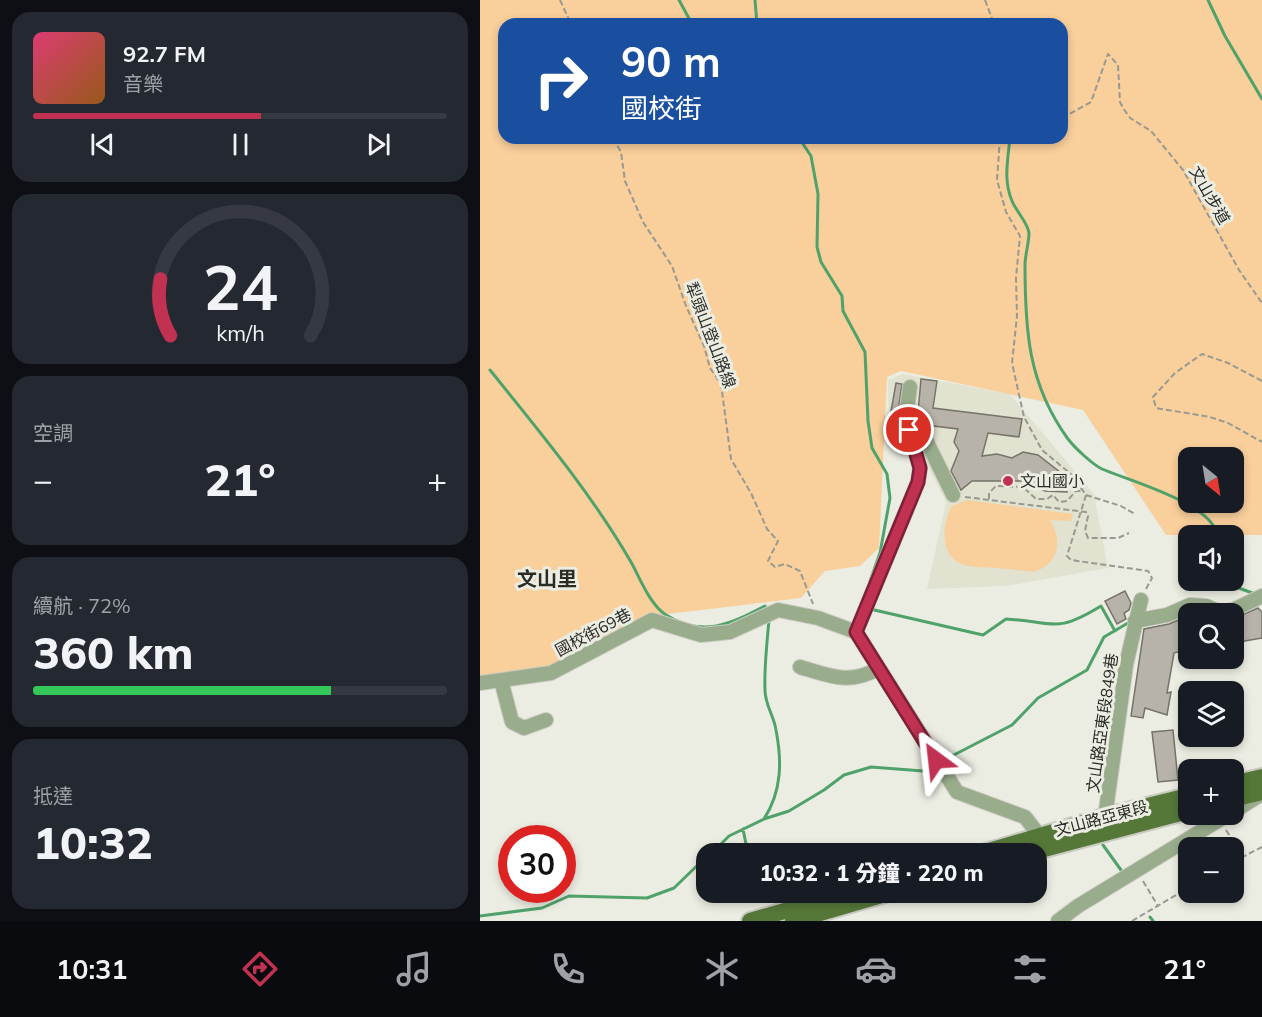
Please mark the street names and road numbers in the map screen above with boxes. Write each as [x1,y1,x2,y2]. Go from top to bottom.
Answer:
street label: 文山步道 [1185,162,1235,228]
street label: 犁頭山登山路線 [682,279,740,391]
street label: 國校街69巷 [552,604,634,660]
street label: 文山路亞東段849巷 [1082,652,1122,794]
street label: 文山路亞東段 [1052,796,1150,840]

